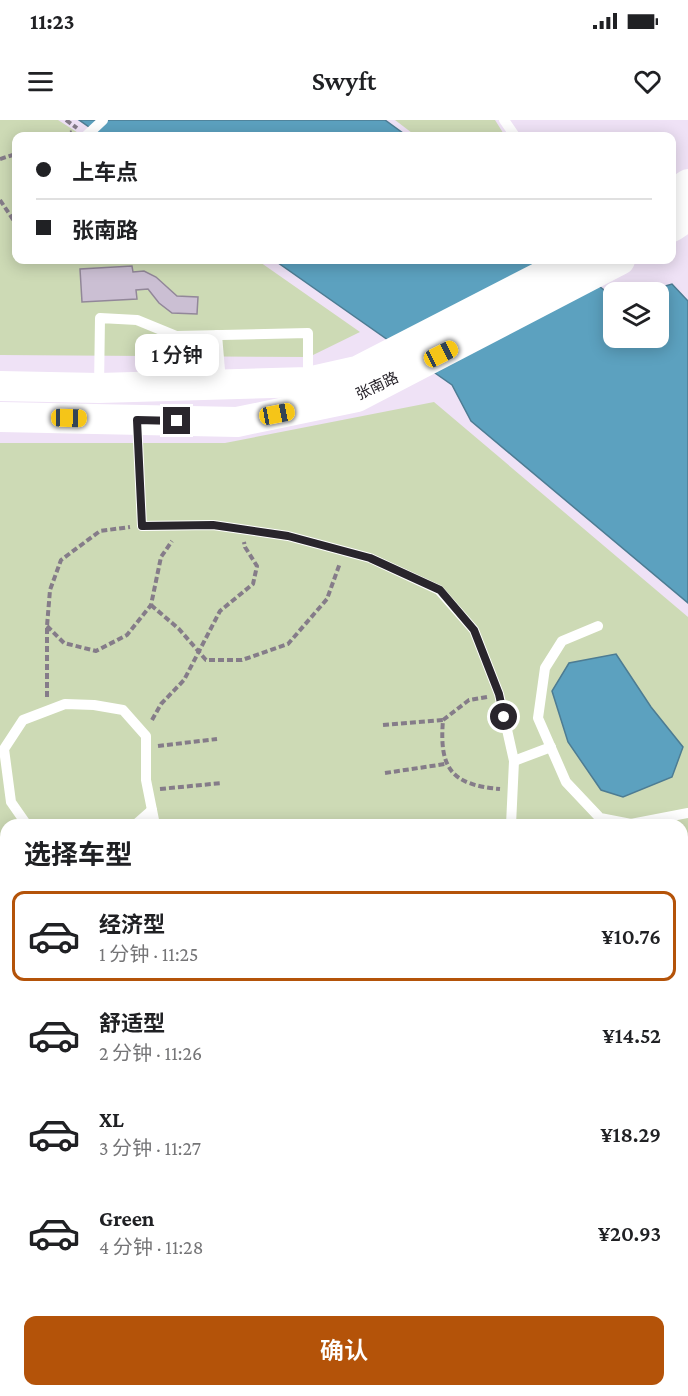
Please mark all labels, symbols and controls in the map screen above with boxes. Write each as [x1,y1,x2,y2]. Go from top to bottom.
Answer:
text: 11:23 [30,9,75,34]
icon: menu [24,65,57,98]
icon: heart [631,65,664,98]
text: Swyft [312,66,376,96]
text: 上车点 [72,160,138,185]
text: 张南路 [72,218,138,243]
map controls [603,282,669,348]
button: layers [603,282,669,348]
callout: 1 分钟 [135,334,219,376]
car [421,338,461,370]
text: 1 分钟 [152,344,202,366]
street label: 张南路 [353,369,401,403]
car [258,402,296,426]
route end [163,407,190,434]
car [51,409,87,427]
route start [490,703,517,730]
text: 选择车型 [24,840,132,870]
icon: car [27,909,81,963]
text: 经济型 [99,912,165,937]
text: ¥10.76 [602,924,661,949]
text: 1 分钟 · 11:25 [99,943,199,965]
icon: car [27,1008,81,1062]
text: 舒适型 [99,1011,165,1036]
text: ¥14.52 [603,1023,661,1048]
text: 2 分钟 · 11:26 [99,1042,202,1064]
icon: car [27,1107,81,1161]
text: XL [99,1107,124,1132]
text: ¥18.29 [600,1122,661,1147]
text: 3 分钟 · 11:27 [99,1137,201,1159]
icon: car [27,1206,81,1260]
text: Green [99,1206,155,1231]
text: ¥20.93 [598,1221,661,1246]
text: 4 分钟 · 11:28 [99,1236,203,1258]
button: 确认 [24,1316,664,1385]

